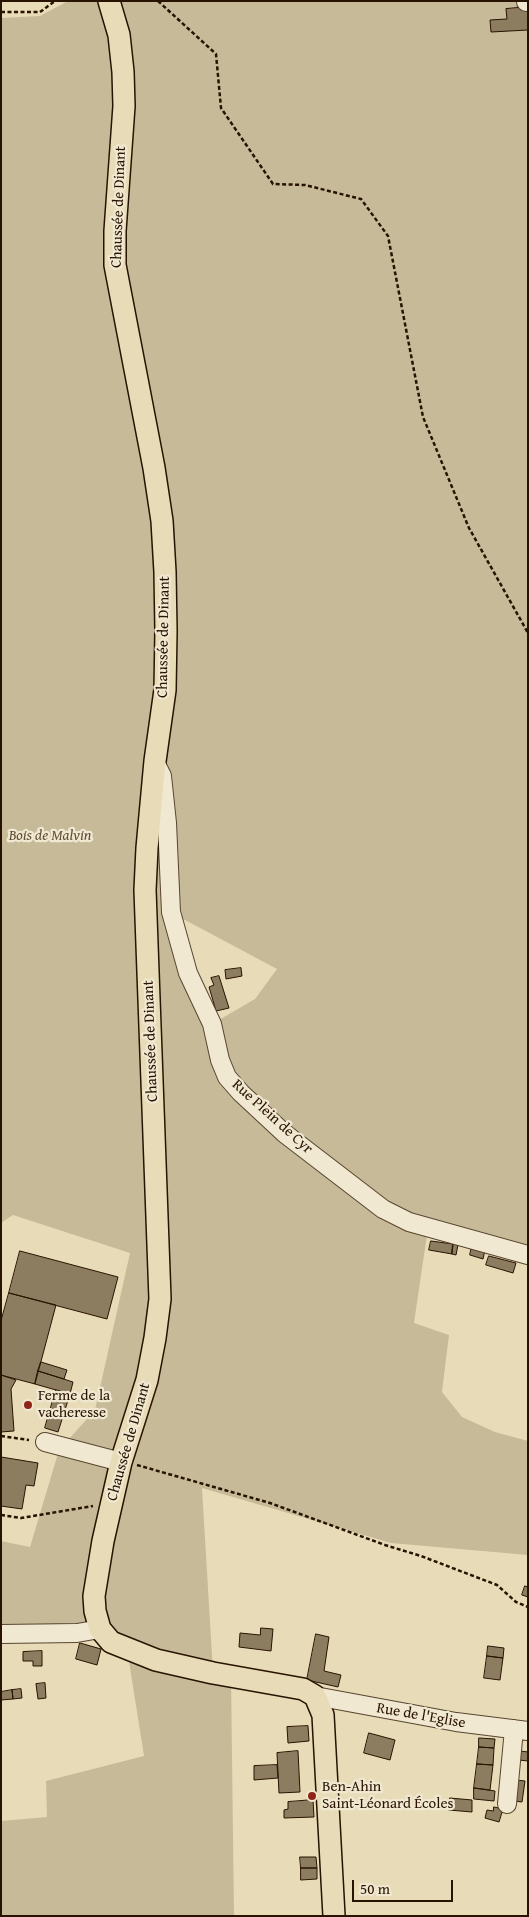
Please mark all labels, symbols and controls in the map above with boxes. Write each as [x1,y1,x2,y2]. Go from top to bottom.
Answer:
street label: Chaussée de Dinant [108,146,130,268]
street label: Chaussée de Dinant [154,576,174,698]
park label: Bois de Malvin [9,827,91,845]
street label: Chaussée de Dinant [140,980,162,1102]
street label: Rue Plein de Cyr [228,1076,316,1158]
street label: Chaussée de Dinant [104,1381,154,1503]
place label: Ferme de la vacheresse [38,1387,110,1422]
marker: Ferme de la vacheresse [22,1399,34,1411]
street label: Rue de l'Eglise [375,1699,467,1733]
place label: Ben-Ahin Saint-Léonard Écoles [322,1778,453,1813]
marker: Ben-Ahin Saint-Léonard Écoles [306,1790,318,1802]
scale bar [354,1870,455,1902]
text: 50 m [360,1878,390,1899]

